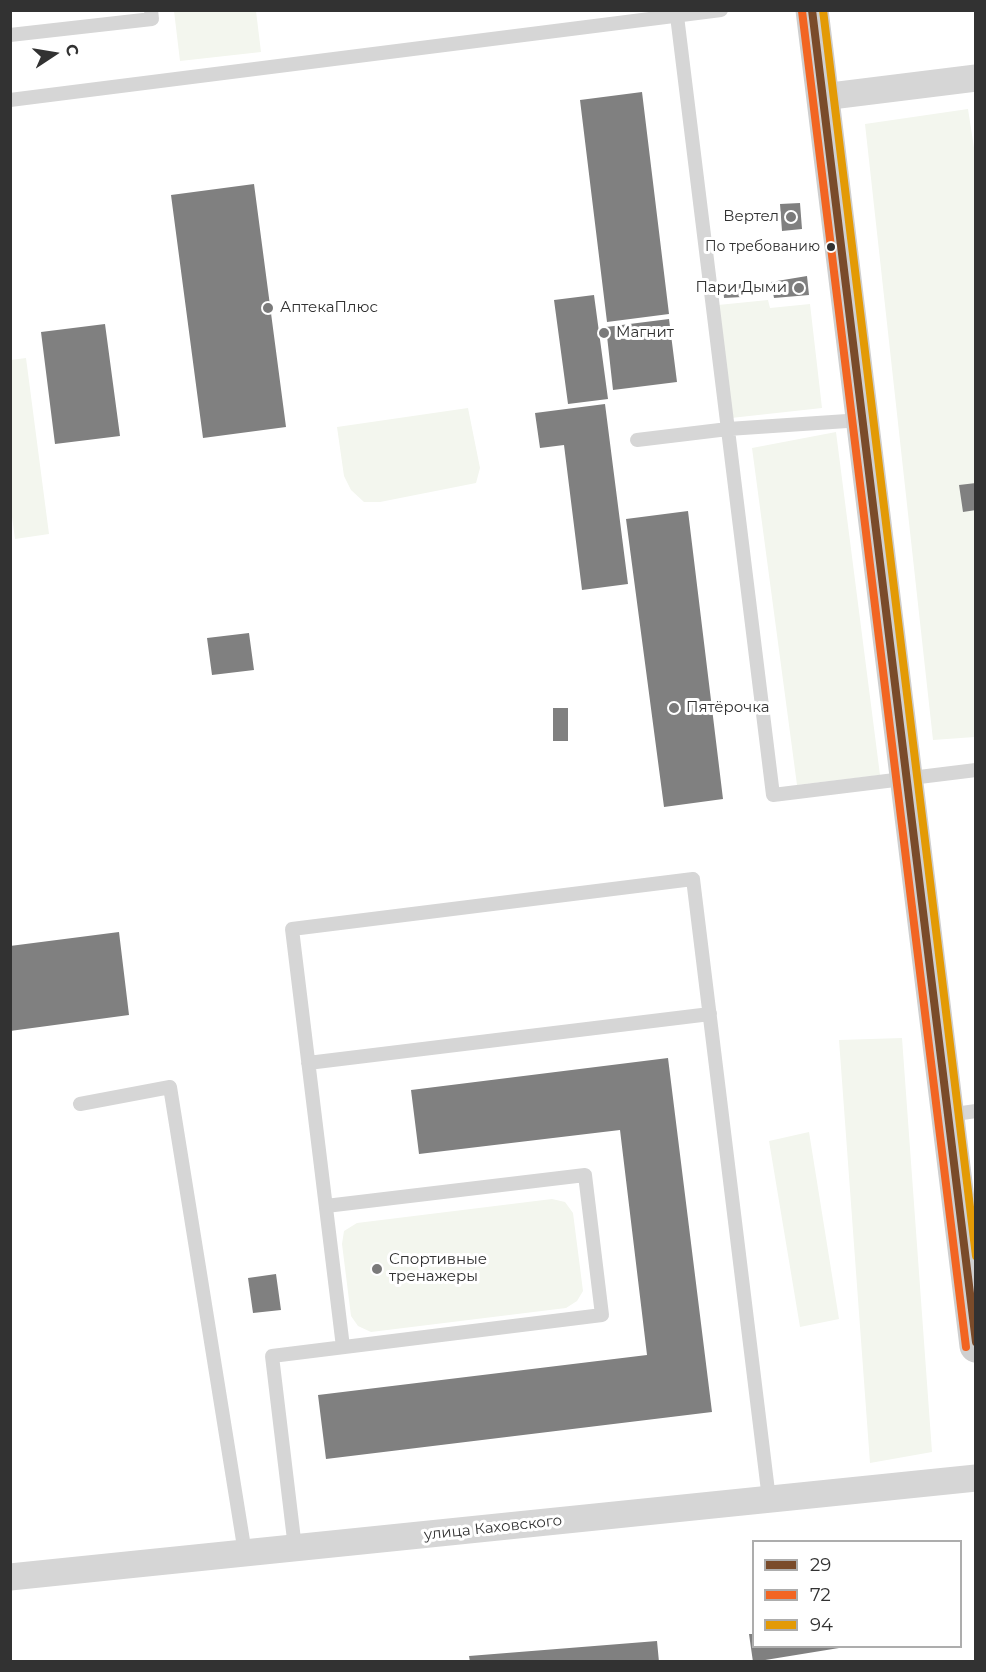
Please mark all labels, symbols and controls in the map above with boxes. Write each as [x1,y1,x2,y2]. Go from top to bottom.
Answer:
north arrow [24,24,84,84]
text: С [62,42,83,58]
place label: Вертел [723,208,779,226]
marker: Вертел [784,210,798,224]
place label: По требованию [705,239,820,255]
marker: По требованию [825,241,837,253]
place label: Пари Дыми [695,279,787,297]
marker: Пари Дыми [792,281,806,295]
place label: АптекаПлюс [280,299,378,317]
marker: АптекаПлюс [261,301,275,315]
place label: Магнит [616,324,674,342]
marker: Магнит [597,326,611,340]
place label: Пятёрочка [686,699,770,717]
marker: Пятёрочка [667,701,681,715]
place label: Спортивные тренажеры [389,1251,487,1286]
marker: Спортивные тренажеры [370,1262,384,1276]
street label: улица Каховского [423,1512,563,1544]
legend [752,1540,962,1648]
text: 29 [810,1554,831,1576]
text: 72 [810,1584,831,1606]
text: 94 [810,1614,833,1636]

